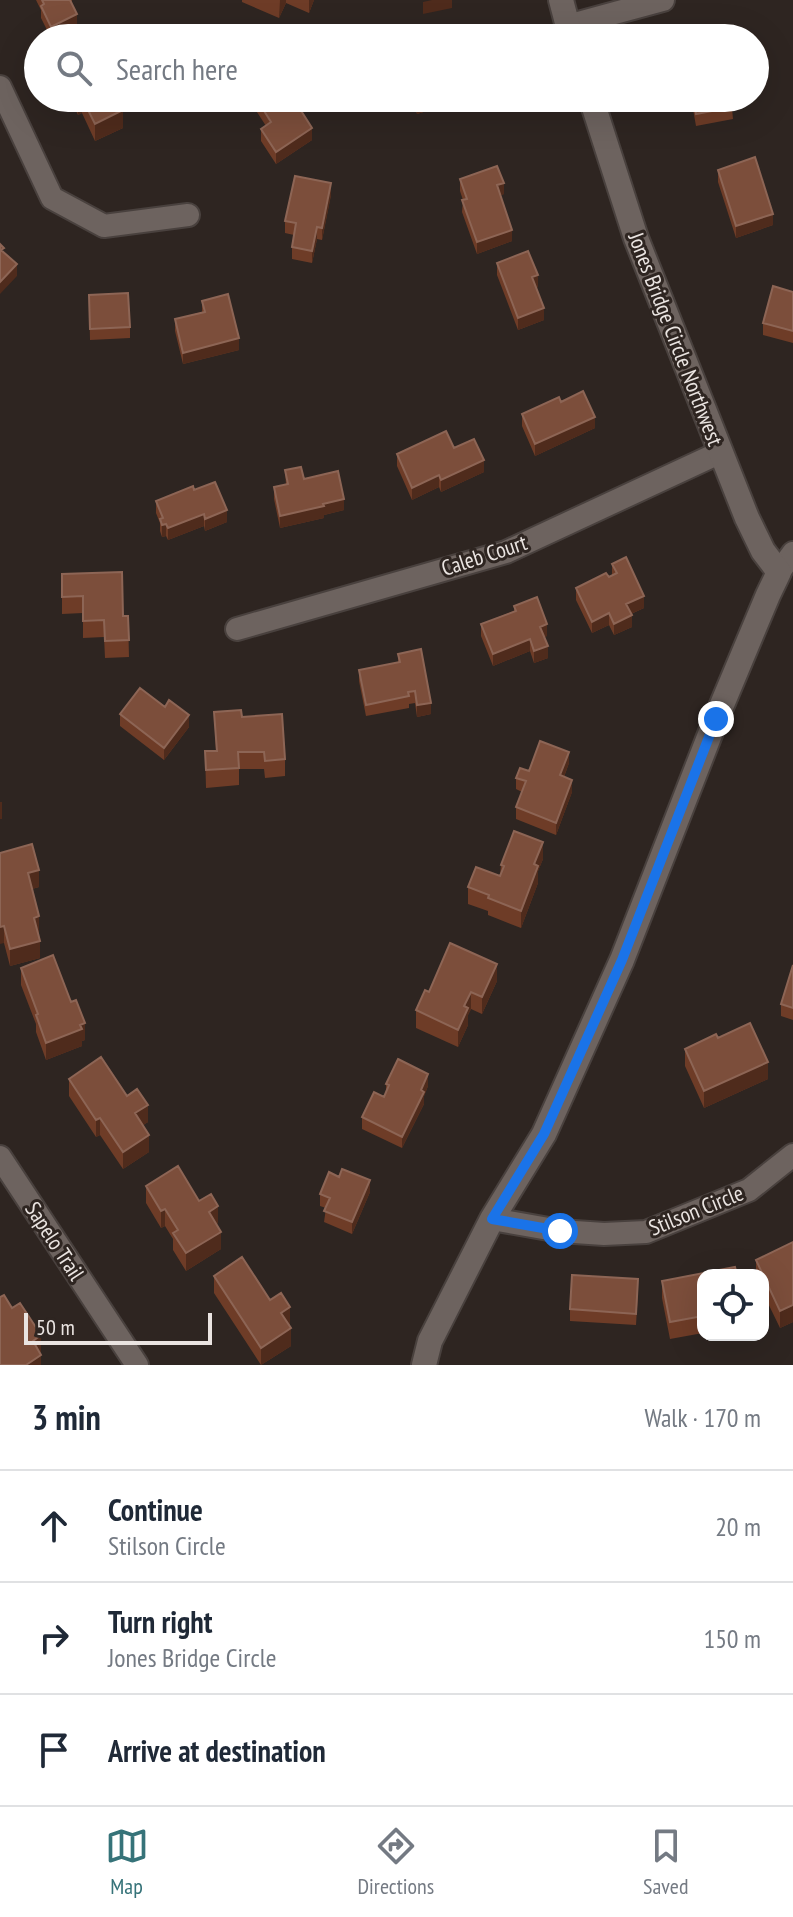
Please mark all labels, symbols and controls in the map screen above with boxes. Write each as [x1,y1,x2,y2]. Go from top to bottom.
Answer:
search box [24,24,769,112]
icon: search [52,46,96,90]
text: Search here [116,49,238,88]
street label: Jones Bridge Circle Northwest [622,227,730,450]
street label: Caleb Court [438,528,530,582]
route end [698,701,734,737]
street label: Stilson Circle [645,1178,747,1242]
street label: Sapelo Trail [19,1196,91,1286]
route start [542,1213,578,1249]
map controls [697,1269,769,1341]
button: locate [697,1269,769,1341]
scale bar [24,1309,212,1345]
text: 50 m [36,1313,75,1341]
text: 3 min [32,1395,101,1439]
text: Walk · 170 m [644,1401,761,1434]
text: Continue [108,1490,203,1529]
icon: ahead [32,1504,76,1548]
text: 20 m [715,1510,761,1543]
text: Stilson Circle [108,1529,226,1562]
text: Turn right [108,1602,212,1641]
icon: right [32,1616,76,1660]
text: 150 m [703,1622,761,1655]
text: Jones Bridge Circle [108,1641,276,1674]
icon: arrive [32,1728,76,1772]
text: Arrive at destination [108,1731,326,1770]
tab: Map [105,1824,149,1900]
tab: Directions [358,1824,434,1900]
tab: Saved [643,1824,688,1900]

